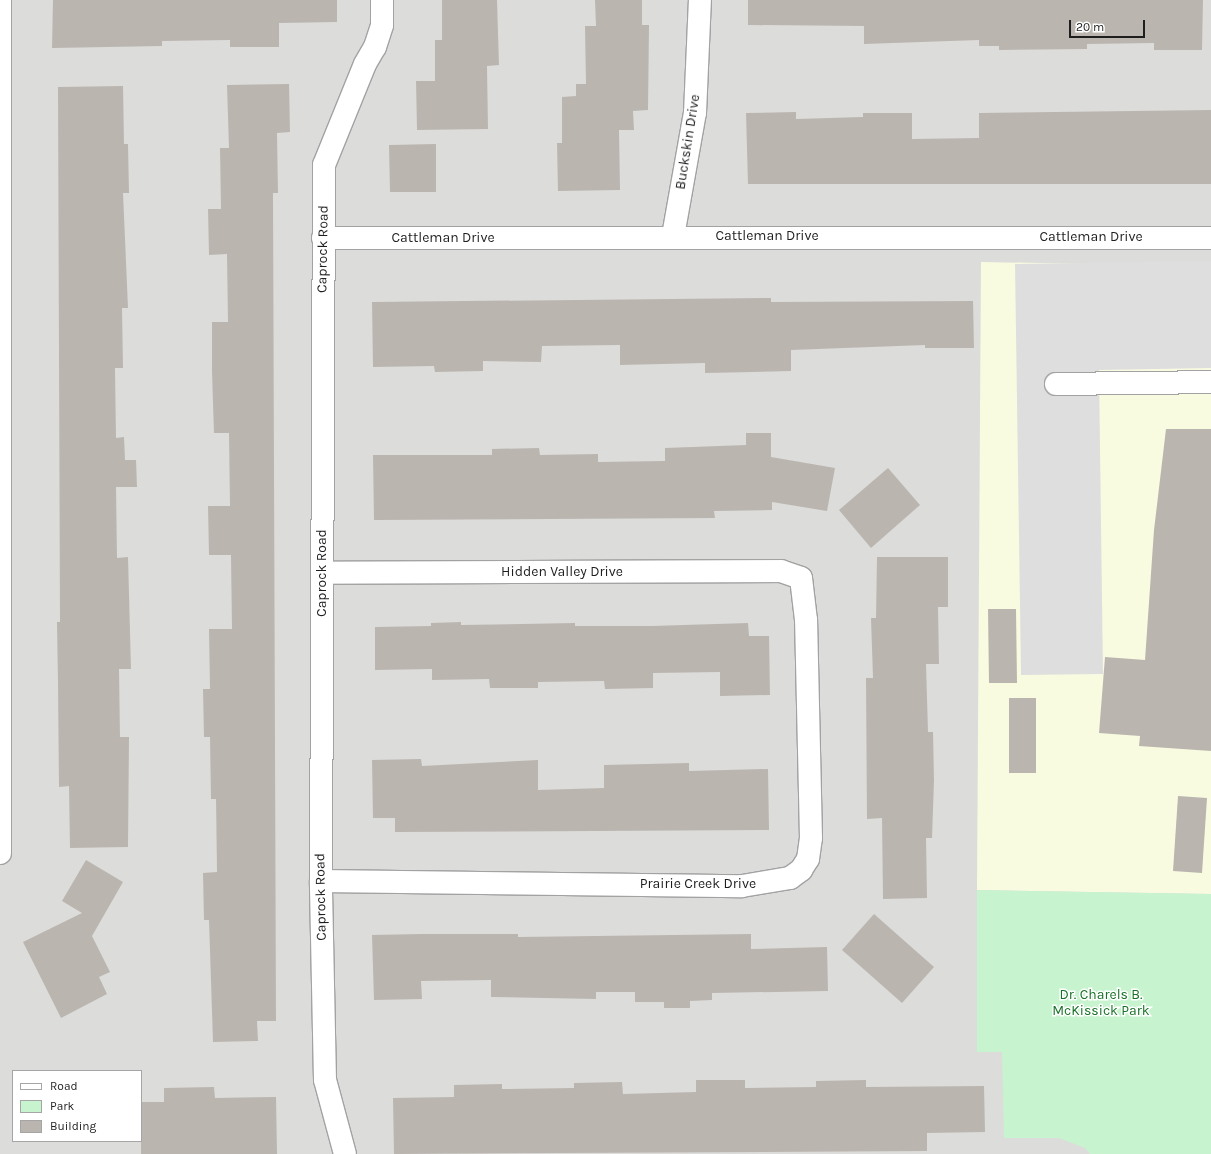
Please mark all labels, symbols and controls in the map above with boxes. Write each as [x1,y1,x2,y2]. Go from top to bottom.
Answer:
scale bar [1071,12,1147,38]
text: 20 m [1076,20,1104,34]
street label: Buckskin Drive [672,93,704,191]
street label: Caprock Road [314,205,332,293]
street label: Cattleman Drive [715,228,819,244]
street label: Cattleman Drive [1039,229,1143,245]
street label: Cattleman Drive [391,230,495,246]
street label: Caprock Road [314,529,330,617]
street label: Hidden Valley Drive [501,564,623,580]
street label: Caprock Road [312,853,330,941]
street label: Prairie Creek Drive [640,876,756,892]
park label: Dr. Charels B. McKissick Park [1052,987,1150,1020]
legend [12,1070,142,1142]
text: Road [50,1079,78,1093]
text: Park [50,1099,74,1113]
text: Building [50,1119,96,1133]

